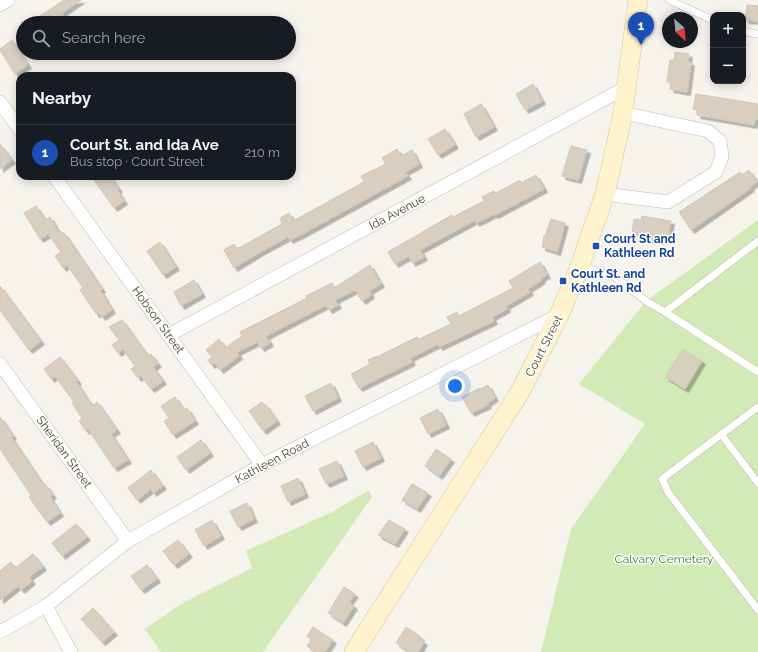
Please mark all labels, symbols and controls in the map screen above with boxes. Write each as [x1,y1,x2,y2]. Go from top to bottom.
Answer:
pin: 1 [628,12,654,45]
north arrow [662,12,698,48]
map controls [710,12,746,84]
button: + [710,12,746,48]
search box [16,16,296,60]
icon: search [30,27,52,49]
text: Search here [62,29,145,47]
button: − [710,48,746,84]
text: Nearby [32,88,91,108]
text: Court St. and Ida Ave [70,136,219,154]
text: 1 [42,145,48,160]
text: 210 m [244,145,280,160]
text: Bus stop · Court Street [70,154,204,169]
street label: Ida Avenue [366,191,428,233]
place label: Court St and Kathleen Rd [604,232,676,260]
marker: Court St and Kathleen Rd [591,241,601,251]
place label: Court St. and Kathleen Rd [571,267,646,295]
marker: Court St. and Kathleen Rd [558,276,568,286]
street label: Hobson Street [129,284,187,356]
street label: Court Street [523,313,565,379]
your location [445,376,465,396]
street label: Sheridan Street [33,413,95,491]
street label: Kathleen Road [233,436,311,486]
park label: Calvary Cemetery [614,552,714,566]

